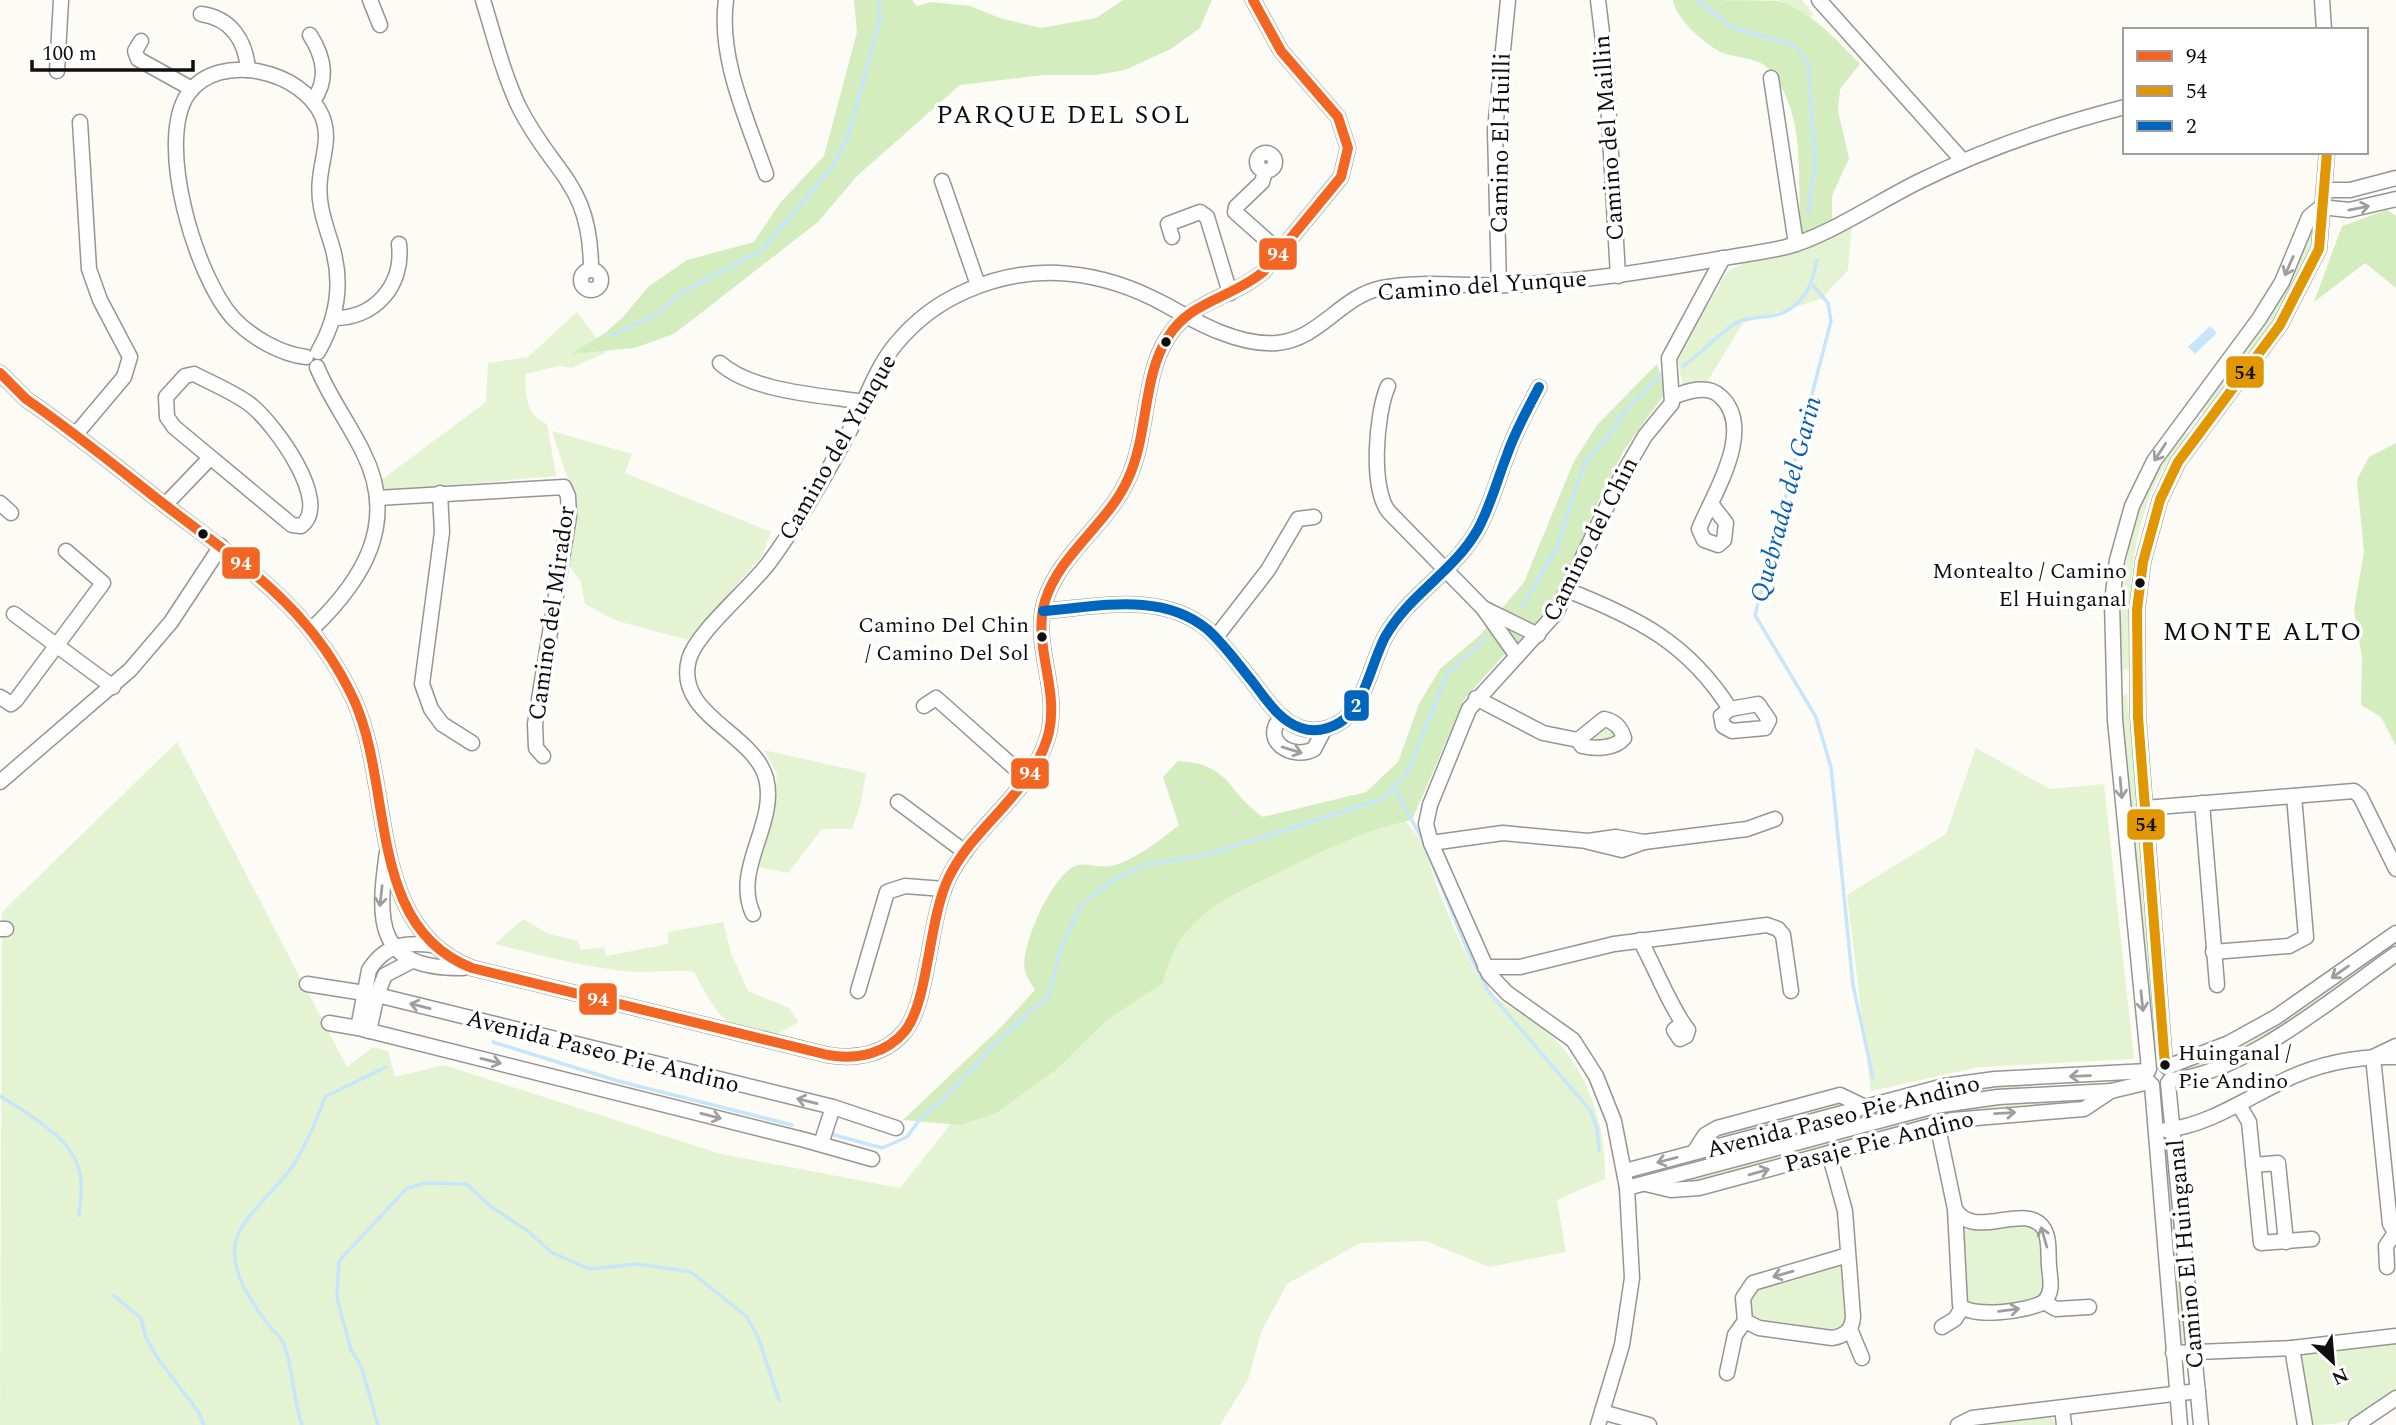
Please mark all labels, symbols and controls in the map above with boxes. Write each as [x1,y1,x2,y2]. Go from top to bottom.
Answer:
scale bar [32,28,192,72]
legend [2123,28,2368,154]
street label: Camino del Maillin [1584,34,1634,242]
text: 100 m [42,38,97,70]
text: 94 [2186,41,2208,73]
street label: Camino El Huilli [1481,52,1521,234]
text: 54 [2186,76,2208,108]
district label: PARQUE DEL SOL [936,95,1192,135]
text: 2 [2186,111,2197,143]
one-way arrow [2347,200,2369,214]
line badge: 94 [1258,237,1298,271]
text: 94 [1267,241,1289,270]
one-way arrow [2282,254,2295,276]
street label: Camino del Yunque [1376,261,1588,311]
unlabelled marker [1159,335,1173,349]
street label: Camino del Yunque [770,347,906,548]
line badge: 54 [2225,355,2265,389]
text: 54 [2234,359,2256,388]
water label: Quebrada del Garin [1739,392,1833,607]
one-way arrow [2153,442,2167,462]
street label: Camino del Chin [1534,451,1648,628]
street label: Camino del Mirador [519,504,585,723]
unlabelled marker [196,527,210,541]
line badge: 94 [221,546,261,580]
text: 94 [230,550,252,579]
place label: Montealto / Camino El Huinganal [1932,555,2127,616]
marker: Montealto / Camino El Huinganal [2133,576,2147,590]
place label: Camino Del Chin / Camino Del Sol [858,609,1029,670]
district label: MONTE ALTO [2163,612,2363,652]
marker: Camino Del Chin / Camino Del Sol [1035,630,1049,644]
line badge: 2 [1343,689,1370,722]
text: 2 [1351,692,1361,721]
one-way arrow [1280,744,1302,757]
line badge: 94 [1010,757,1050,790]
text: 94 [1019,760,1041,789]
one-way arrow [2115,776,2128,799]
line badge: 54 [2126,808,2166,841]
text: 54 [2135,811,2157,840]
one-way arrow [374,884,387,907]
one-way arrow [2331,965,2350,979]
line badge: 94 [578,982,618,1016]
text: 94 [587,986,609,1015]
one-way arrow [2136,989,2149,1012]
one-way arrow [409,998,432,1012]
street label: Avenida Paseo Pie Andino [462,1001,743,1103]
place label: Huinganal / Pie Andino [2178,1037,2292,1098]
one-way arrow [479,1055,501,1068]
marker: Huinganal / Pie Andino [2158,1058,2172,1072]
street label: Avenida Paseo Pie Andino [1703,1066,1984,1168]
one-way arrow [2069,1069,2092,1082]
one-way arrow [797,1094,819,1107]
street label: Pasaje Pie Andino [1781,1101,1978,1183]
one-way arrow [1993,1107,2016,1120]
one-way arrow [699,1110,722,1123]
street label: Camino El Huinganal [2158,1138,2214,1370]
one-way arrow [1656,1154,1678,1167]
one-way arrow [1748,1164,1770,1177]
one-way arrow [2037,1226,2050,1248]
one-way arrow [1772,1268,1794,1281]
one-way arrow [1997,1303,2020,1316]
north arrow [2298,1327,2368,1397]
text: N [2326,1359,2353,1392]

